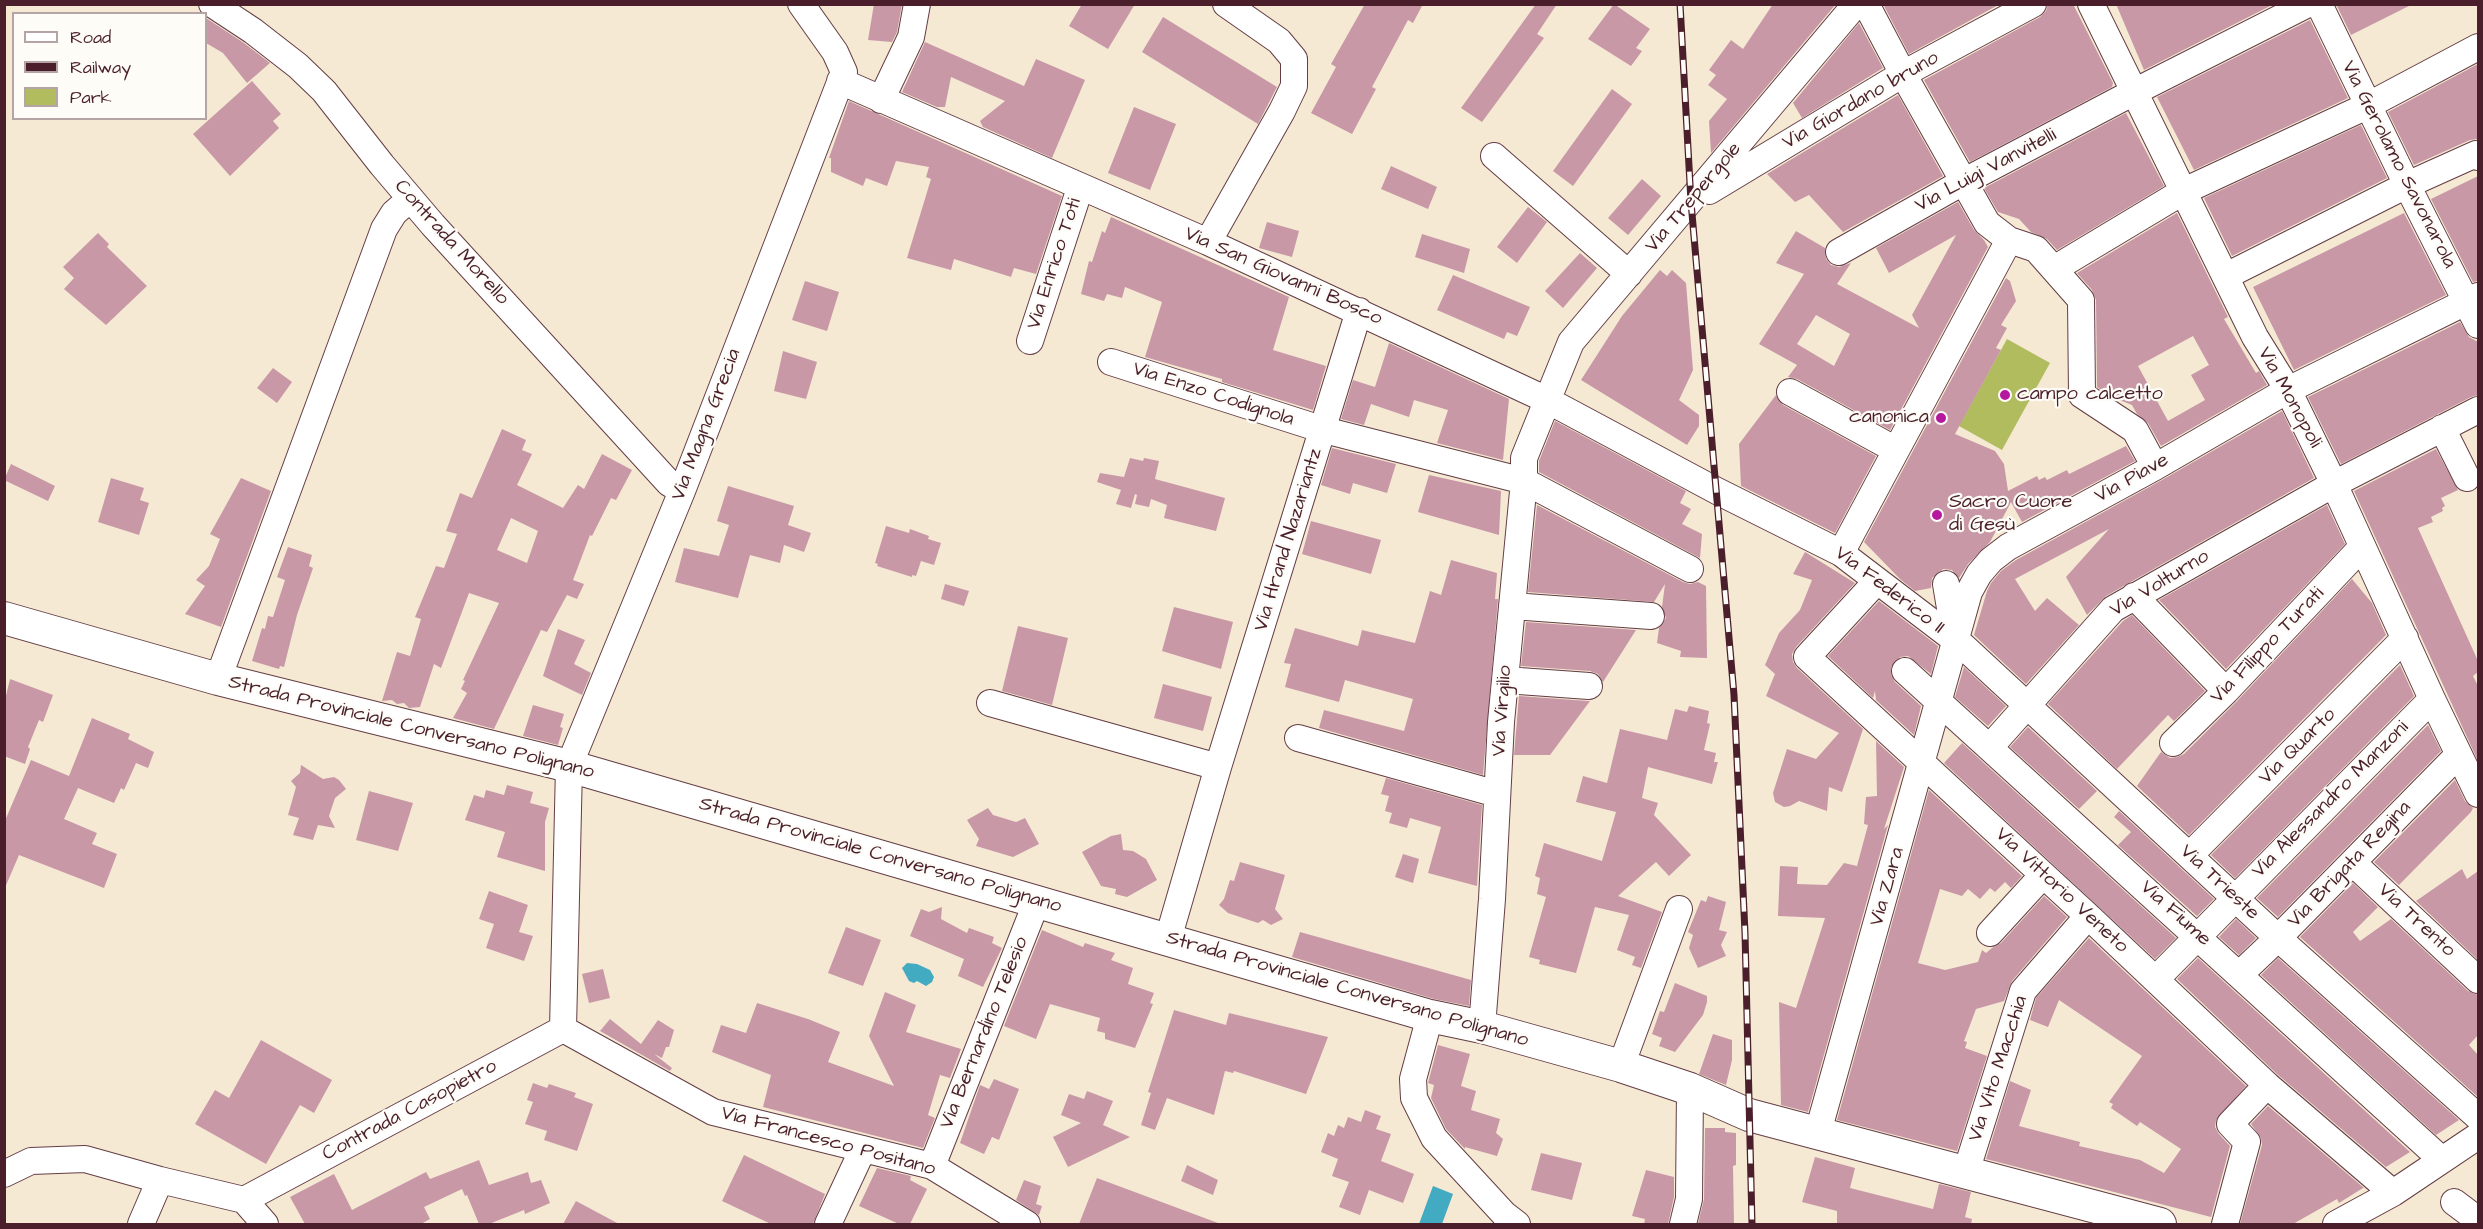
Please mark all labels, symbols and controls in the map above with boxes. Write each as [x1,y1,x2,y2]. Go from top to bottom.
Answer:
legend [12,12,207,120]
text: Road [70,25,111,50]
street label: Via Giordano bruno [1779,47,1943,155]
text: Railway [70,55,131,80]
street label: Via Gerolamo Savonarola [2335,57,2461,273]
text: Park [70,85,112,110]
street label: Via Luigi Vanvitelli [1911,124,2061,218]
street label: Via Trepergole [1641,138,1747,258]
street label: Contrada Morello [388,175,514,311]
street label: Via Enrico Toti [1023,195,1087,333]
street label: Via San Giovanni Bosco [1180,223,1386,331]
street label: Via Monopoli [2252,343,2326,453]
street label: Via Magna Grecia [667,346,747,504]
street label: Via Enzo Codignola [1129,358,1297,432]
place label: campo calcetto [2017,383,2163,407]
marker: campo calcetto [1998,388,2012,402]
place label: canonica [1849,406,1929,430]
marker: canonica [1934,411,1948,425]
street label: Via Hrand Nazariantz [1250,445,1328,635]
street label: Via Piave [2091,449,2173,509]
place label: Sacro Cuore di Gesù [1949,491,2072,538]
marker: Sacro Cuore di Gesù [1930,508,1944,522]
street label: Via Federico II [1829,542,1949,640]
street label: Via Volturno [2106,545,2214,623]
street label: Via Filippo Turati [2206,583,2330,709]
street label: Via Virgilio [1488,665,1518,757]
street label: Strada Provinciale Conversano Polignano [226,671,596,785]
street label: Via Quarto [2255,704,2341,790]
street label: Via Alessandro Manzoni [2247,716,2415,884]
street label: Strada Provinciale Conversano Polignano [696,793,1064,919]
street label: Via Brigata Regina [2283,796,2417,934]
street label: Via Vittorio Veneto [1989,823,2133,959]
street label: Via Trieste [2174,840,2264,926]
street label: Via Zara [1865,845,1911,929]
street label: Via Fiume [2135,876,2215,952]
street label: Via Trento [2372,879,2460,963]
street label: Strada Provinciale Conversano Polignano [1163,927,1531,1053]
street label: Via Bernardino Telesio [935,933,1035,1133]
street label: Via Vito Macchia [1964,993,2034,1145]
street label: Contrada Casopietro [319,1055,501,1167]
street label: Via Francesco Positano [718,1102,938,1182]

